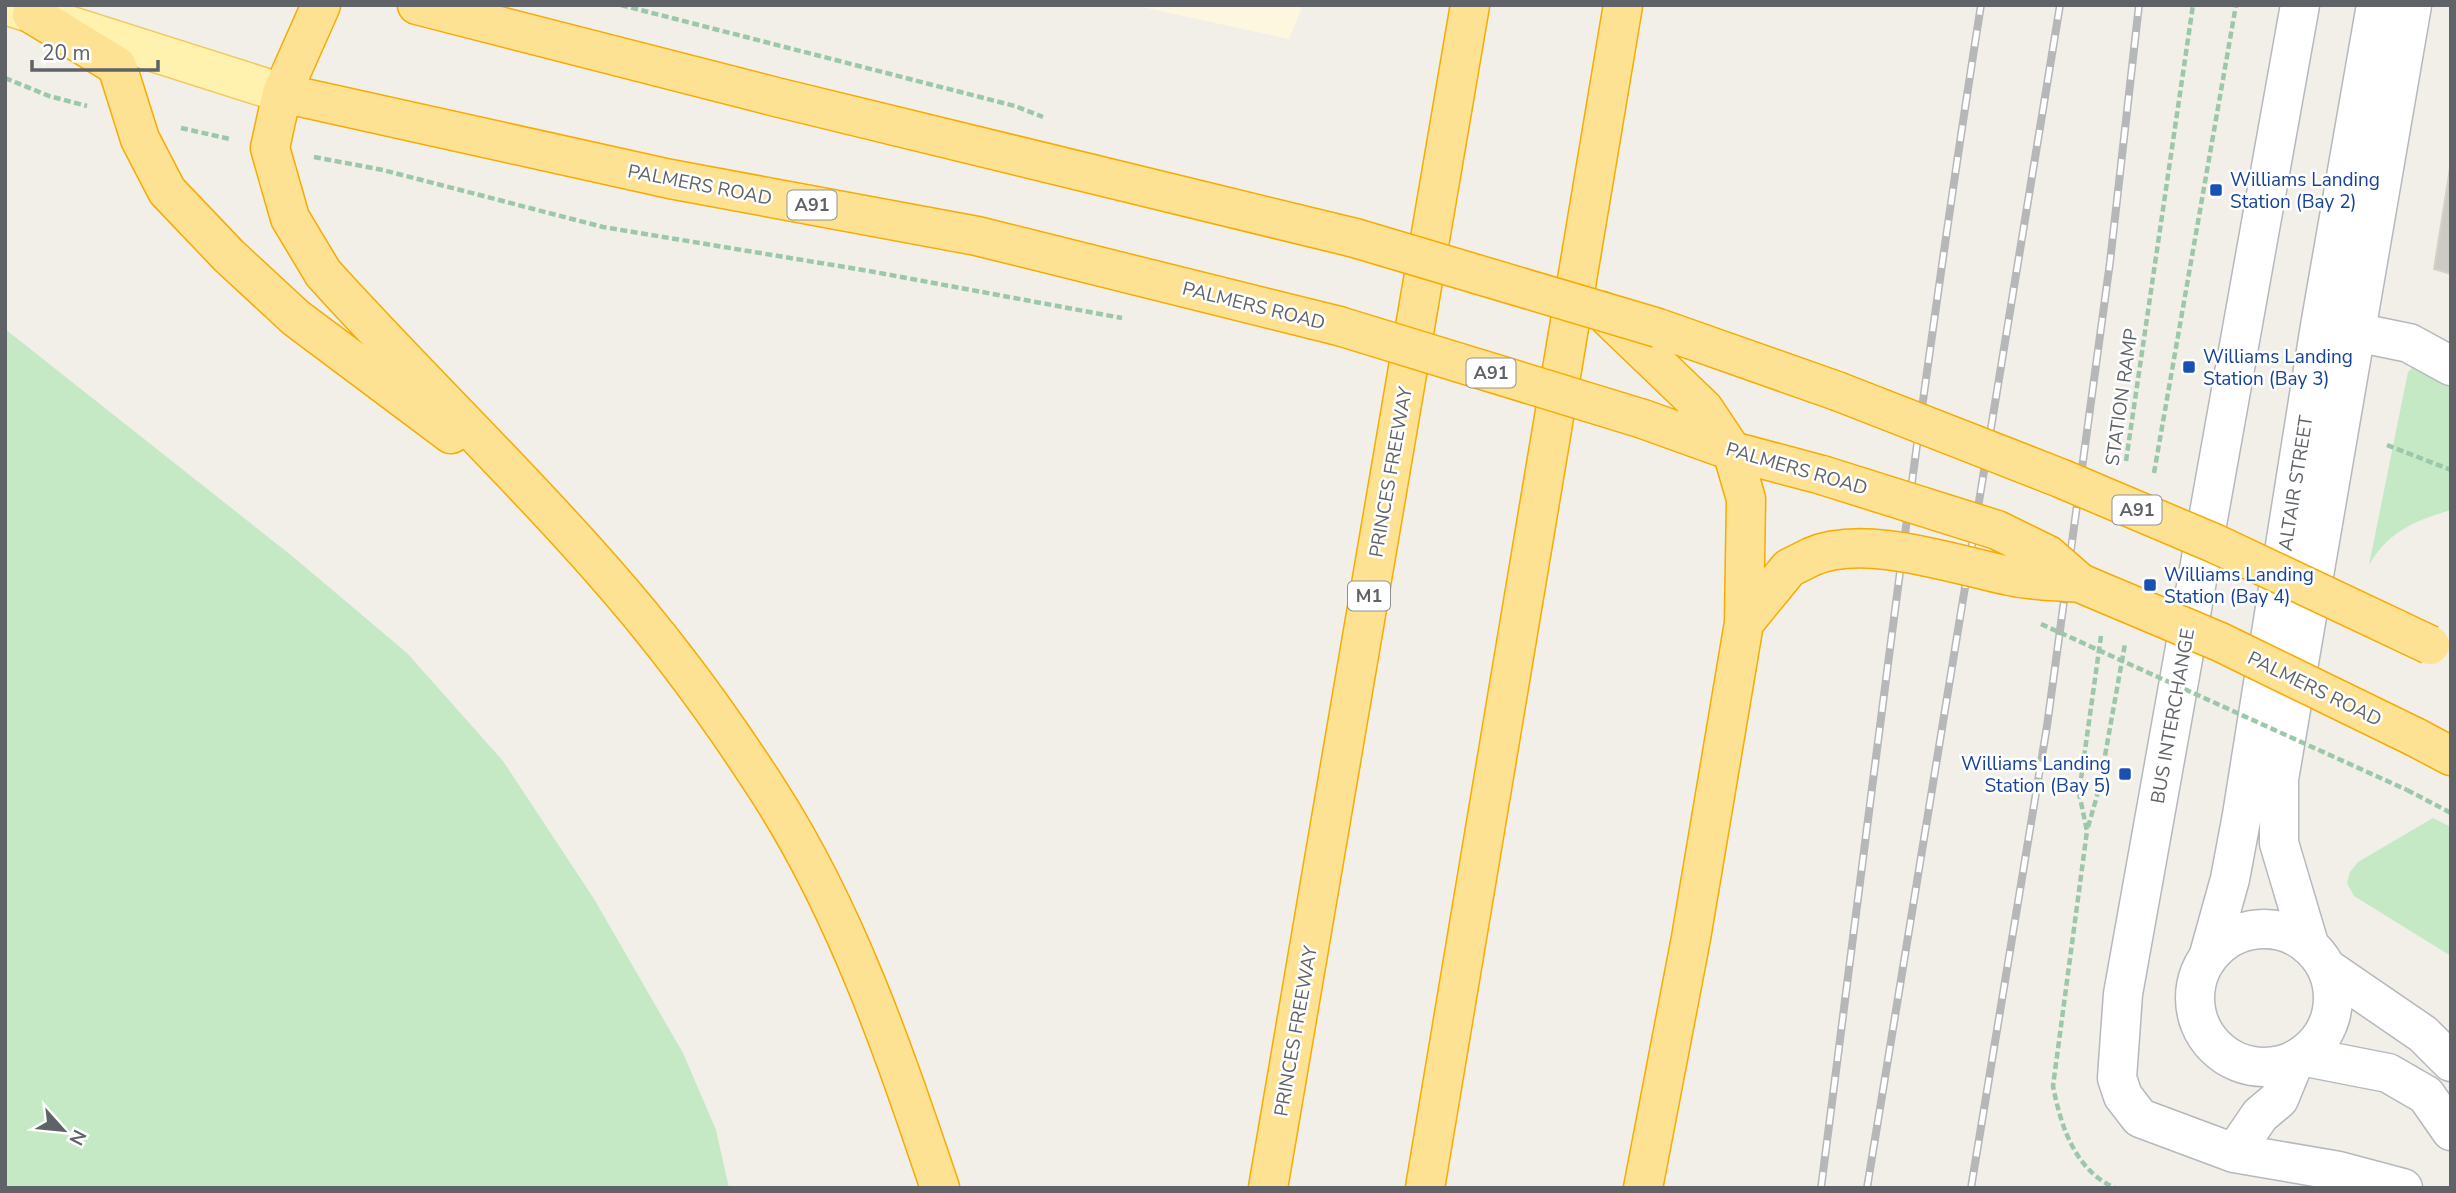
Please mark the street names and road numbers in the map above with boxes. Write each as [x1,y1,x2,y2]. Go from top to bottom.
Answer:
street label: PALMERS ROAD [626,158,774,212]
road number: A91 [788,190,836,220]
street label: PALMERS ROAD [1180,276,1328,336]
street label: STATION RAMP [2099,327,2144,467]
road number: A91 [1466,358,1516,388]
street label: PRINCES FREEWAY [1363,384,1419,560]
street label: ALTAIR STREET [2272,413,2320,553]
street label: PALMERS ROAD [1723,436,1871,502]
road number: A91 [2112,496,2162,524]
road number: M1 [1348,582,1390,610]
street label: BUS INTERCHANGE [2145,627,2201,806]
street label: PALMERS ROAD [2243,645,2386,733]
street label: PRINCES FREEWAY [1268,943,1324,1119]

